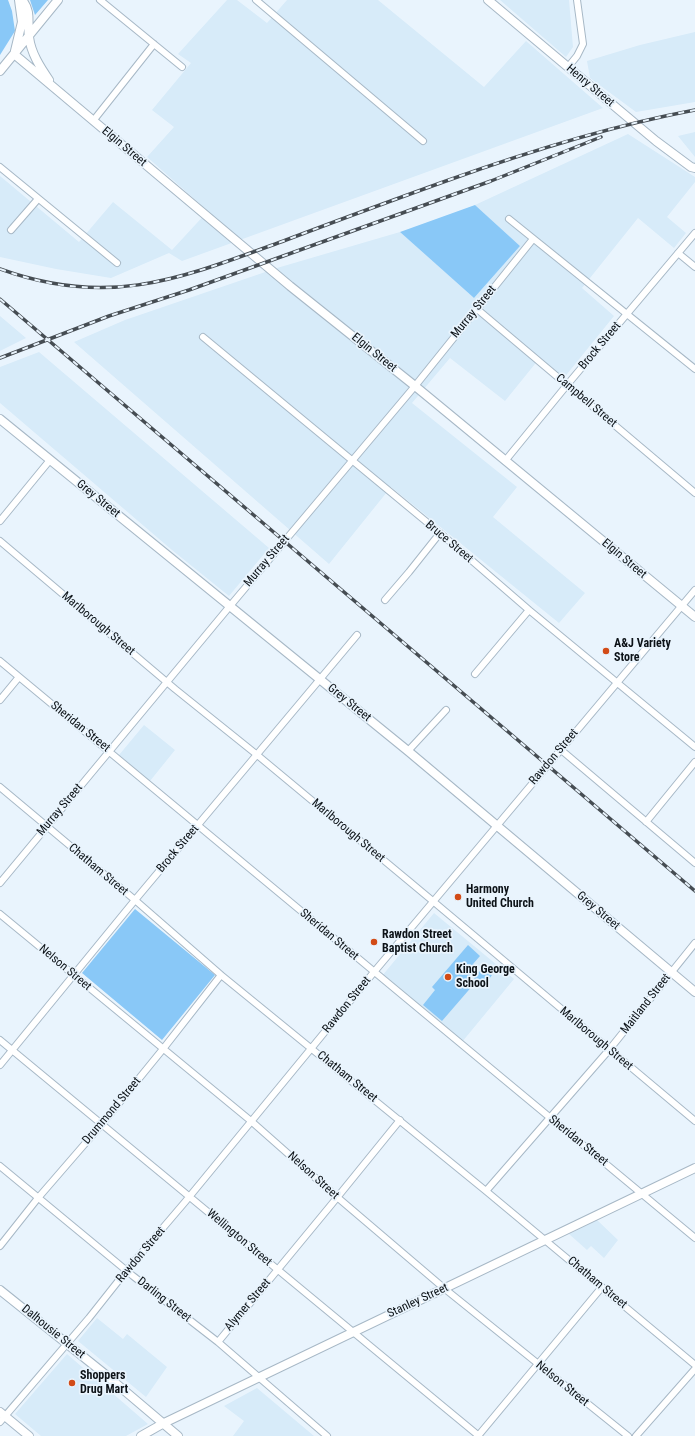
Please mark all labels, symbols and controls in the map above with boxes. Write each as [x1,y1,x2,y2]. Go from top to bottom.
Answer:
street label: Henry Street [563,62,617,110]
street label: Elgin Street [99,124,149,170]
street label: Murray Street [448,283,500,341]
street label: Brock Street [576,319,624,373]
street label: Elgin Street [348,330,400,376]
street label: Campbell Street [552,371,620,431]
street label: Grey Street [73,477,123,521]
street label: Bruce Street [422,518,476,566]
street label: Murray Street [241,532,293,590]
street label: Elgin Street [599,536,649,582]
street label: Marlborough Street [58,589,138,659]
place label: A&J Variety Store [614,637,671,665]
marker: A&J Variety Store [601,646,611,656]
street label: Grey Street [324,681,374,725]
street label: Sheridan Street [47,699,113,755]
street label: Rawdon Street [526,726,582,788]
street label: Murray Street [34,781,86,839]
street label: Marlborough Street [308,796,388,866]
street label: Brock Street [154,822,202,876]
street label: Chatham Street [65,841,131,899]
place label: Harmony United Church [466,883,534,911]
street label: Grey Street [573,889,623,933]
marker: Harmony United Church [453,892,463,902]
street label: Sheridan Street [297,906,361,964]
place label: Rawdon Street Baptist Church [382,928,453,956]
marker: Rawdon Street Baptist Church [369,937,379,947]
street label: Nelson Street [36,942,94,994]
place label: King George School [456,963,515,991]
street label: Maitland Street [618,971,674,1037]
marker: King George School [443,972,453,982]
street label: Rawdon Street [320,974,374,1036]
street label: Marlborough Street [556,1004,636,1074]
street label: Chatham Street [314,1048,380,1106]
street label: Drummond Street [80,1075,144,1147]
street label: Sheridan Street [545,1113,611,1169]
street label: Nelson Street [284,1149,342,1203]
street label: Wellington Street [203,1207,275,1269]
street label: Rawdon Street [113,1224,169,1286]
street label: Chatham Street [564,1254,630,1312]
street label: Darling Street [134,1275,194,1325]
street label: Alymer Street [222,1276,274,1334]
street label: Stanley Street [385,1281,451,1321]
street label: Dalhousie Street [18,1302,88,1362]
street label: Nelson Street [533,1358,591,1410]
place label: Shoppers Drug Mart [80,1369,128,1397]
marker: Shoppers Drug Mart [67,1378,77,1388]

